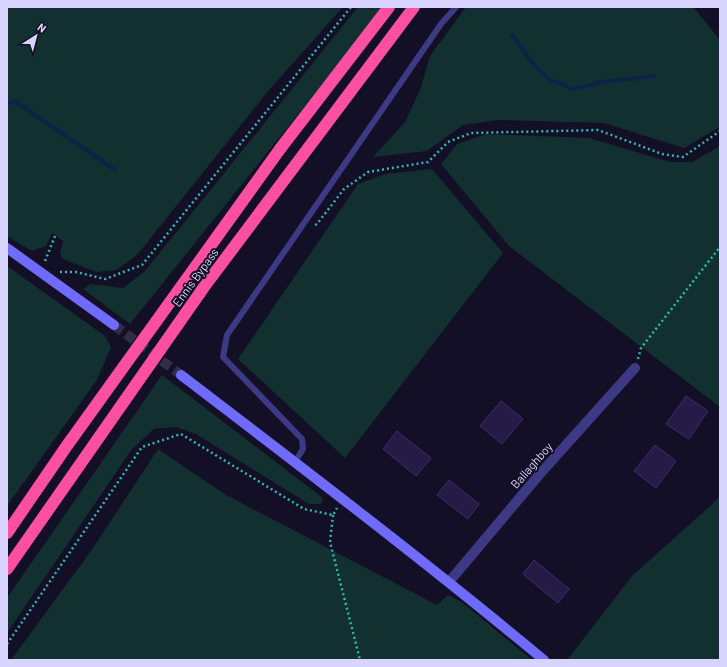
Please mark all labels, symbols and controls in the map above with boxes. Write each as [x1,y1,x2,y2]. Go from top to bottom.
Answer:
north arrow [16,16,56,56]
text: N [35,20,49,35]
street label: Ennis Bypass [169,245,221,309]
street label: Ballaghboy [507,439,555,491]

